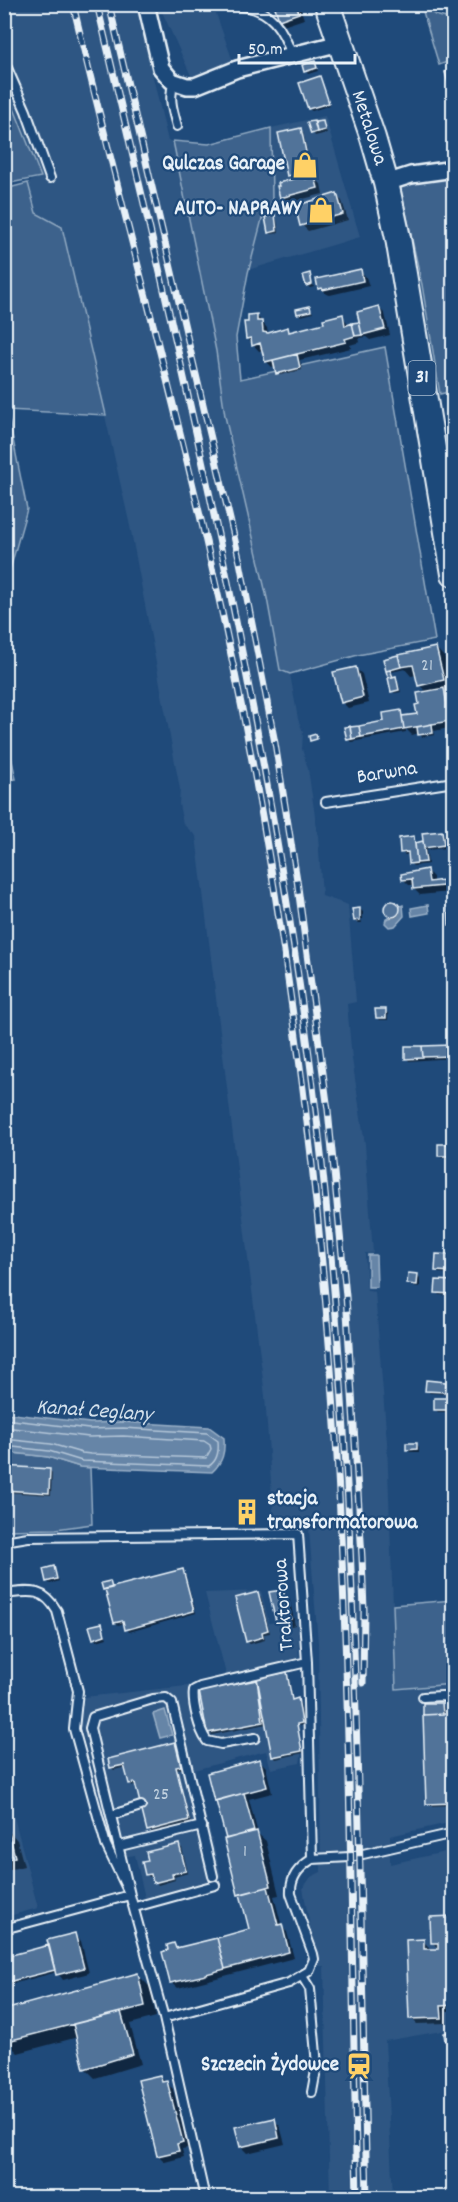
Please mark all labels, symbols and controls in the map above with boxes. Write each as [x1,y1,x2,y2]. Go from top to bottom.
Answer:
scale bar [239,27,354,65]
text: 50 m [248,38,283,63]
street label: Metalowa [342,87,394,170]
place label: Qulczas Garage [162,150,285,180]
shop icon: Qulczas Garage [290,150,320,180]
place label: AUTO- NAPRAWY [174,195,302,225]
shop icon: AUTO- NAPRAWY [306,195,336,225]
road number: 31 [408,361,436,395]
house number: 21 [421,654,433,679]
street label: Barwna [355,754,420,794]
water label: Kanał Ceglany [35,1392,156,1432]
place label: stacja transformatorowa [267,1485,418,1539]
building icon: stacja transformatorowa [232,1497,262,1527]
street label: Traktorowa [267,1557,303,1652]
house number: 25 [153,1783,169,1808]
house number: 1 [243,1840,247,1865]
place label: Szczecin Żydowce [201,2051,339,2081]
station icon: Szczecin Żydowce [344,2051,374,2081]

